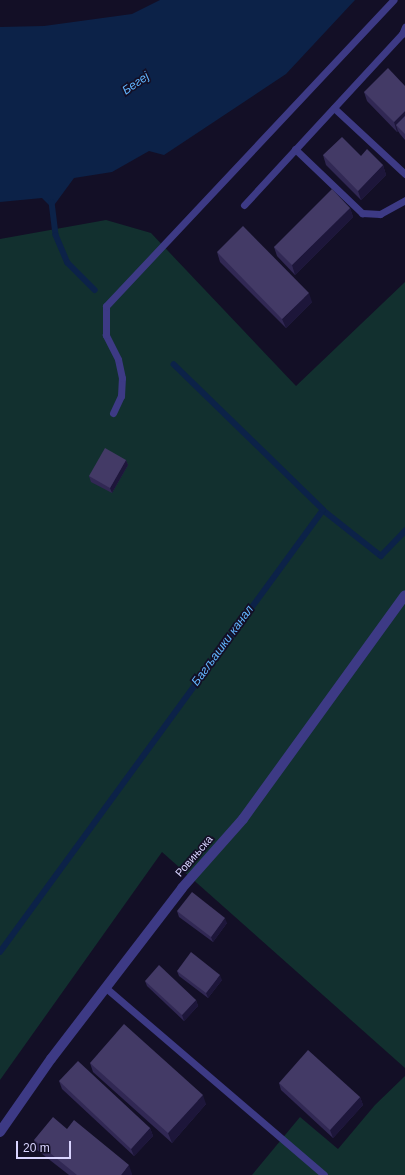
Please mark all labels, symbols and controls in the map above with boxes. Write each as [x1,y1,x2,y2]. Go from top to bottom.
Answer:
water label: Бегеј [120,70,152,98]
water label: Багљашки канал [189,603,257,689]
street label: Ровињска [172,833,216,879]
scale bar [18,1133,73,1159]
text: 20 m [23,1141,50,1155]

